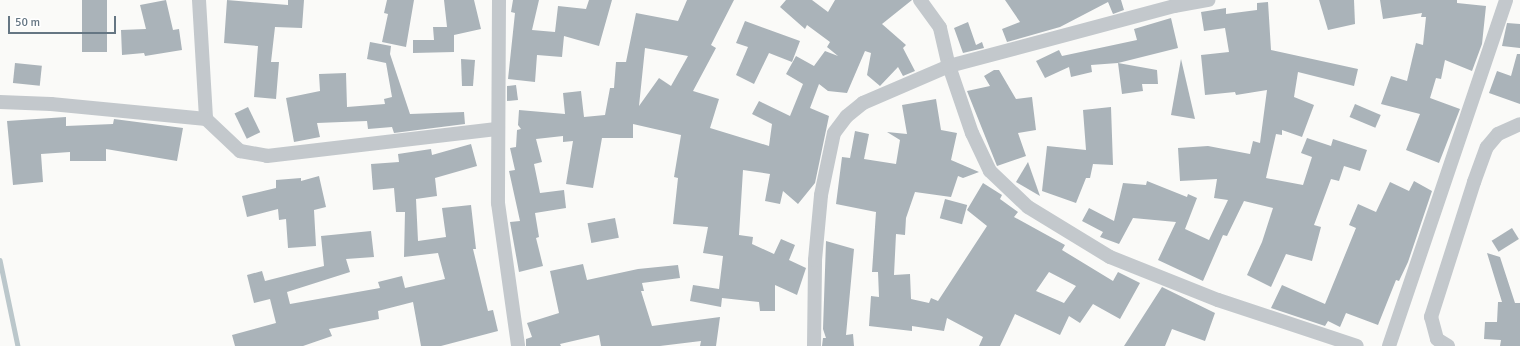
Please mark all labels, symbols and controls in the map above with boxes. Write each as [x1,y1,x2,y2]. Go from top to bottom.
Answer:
scale bar [10,8,118,34]
text: 50 m [15,15,40,30]

